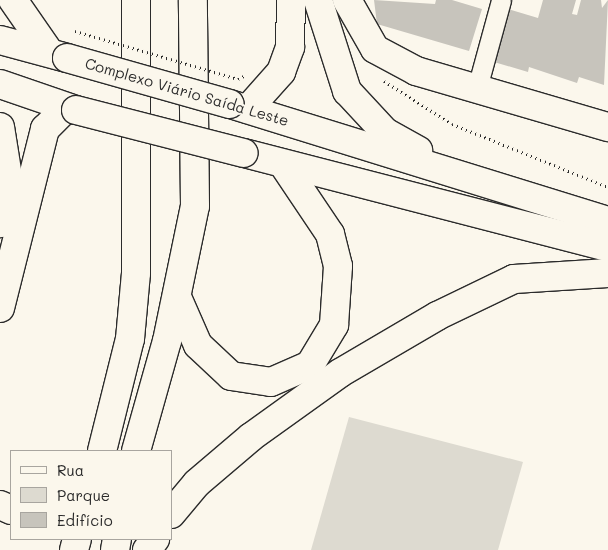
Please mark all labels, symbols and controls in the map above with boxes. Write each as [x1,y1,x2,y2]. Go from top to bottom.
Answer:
street label: Complexo Viário Saída Leste [83,54,291,130]
legend [10,450,172,540]
text: Rua [57,460,84,480]
text: Parque [57,485,110,505]
text: Edifício [57,510,113,530]

